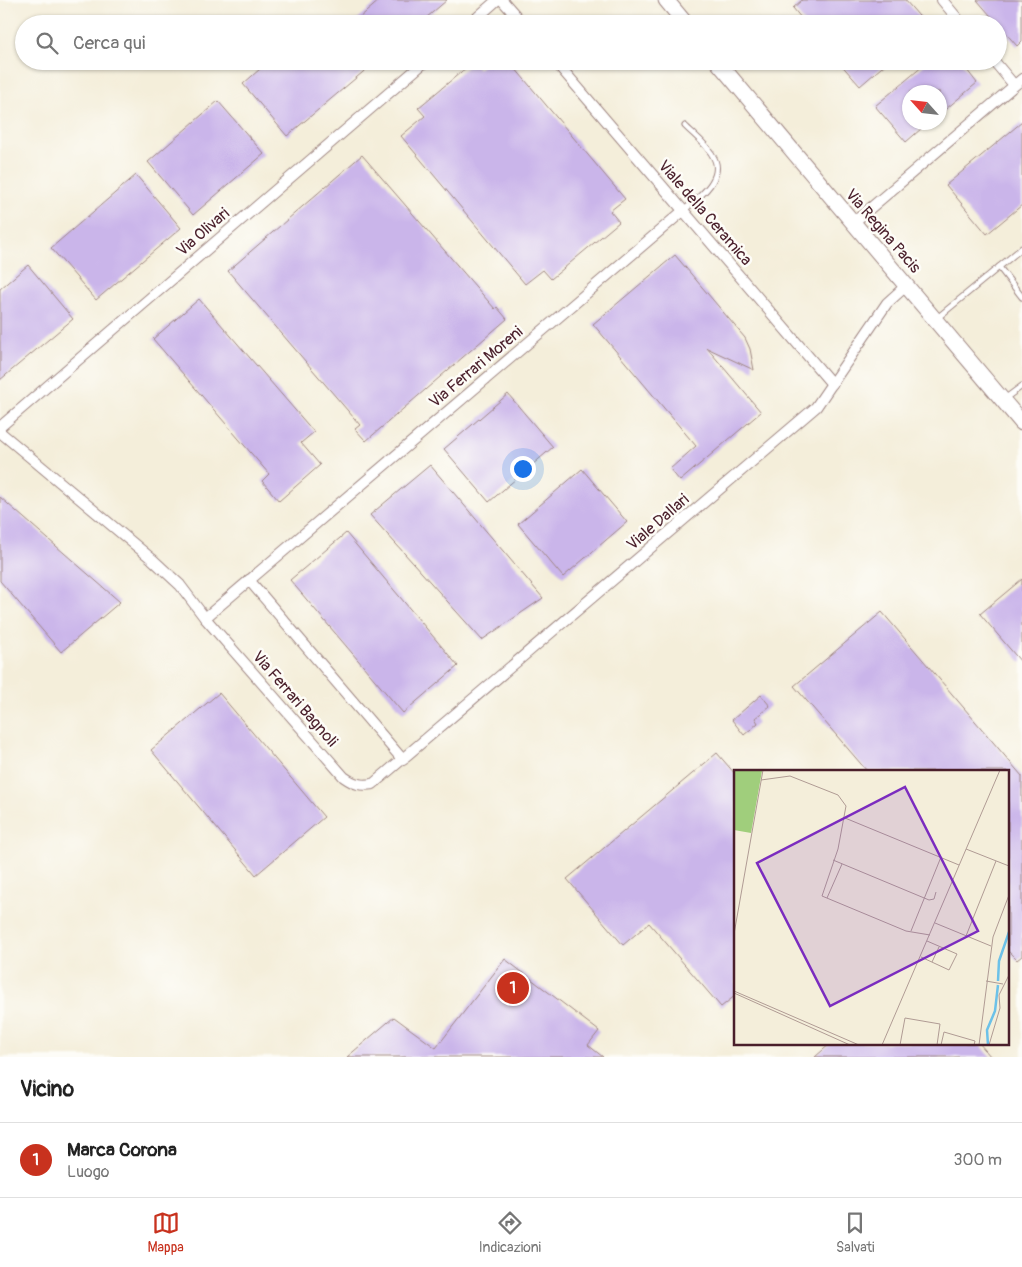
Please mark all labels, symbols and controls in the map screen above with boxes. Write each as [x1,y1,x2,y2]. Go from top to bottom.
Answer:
search box [15,15,1007,70]
icon: search [33,29,61,57]
text: Cerca qui [73,31,145,55]
north arrow [902,85,947,130]
street label: Viale della Ceramica [654,156,756,270]
street label: Via Regina Pacis [841,185,925,277]
street label: Via Olivari [172,203,234,260]
street label: Via Ferrari Moreni [425,322,527,412]
your location [510,456,536,482]
street label: Viale Dallari [623,489,693,555]
street label: Via Ferrari Bagnoli [248,647,342,751]
inset map [734,770,1010,1044]
pin: 1 [497,969,529,1007]
text: Vicino [20,1076,74,1103]
text: Marca Corona [67,1138,177,1162]
text: 1 [33,1150,39,1170]
text: 300 m [954,1150,1002,1170]
text: Luogo [67,1162,109,1182]
tab: Mappa [147,1209,184,1256]
tab: Indicazioni [479,1209,541,1256]
tab: Salvati [836,1209,875,1256]

